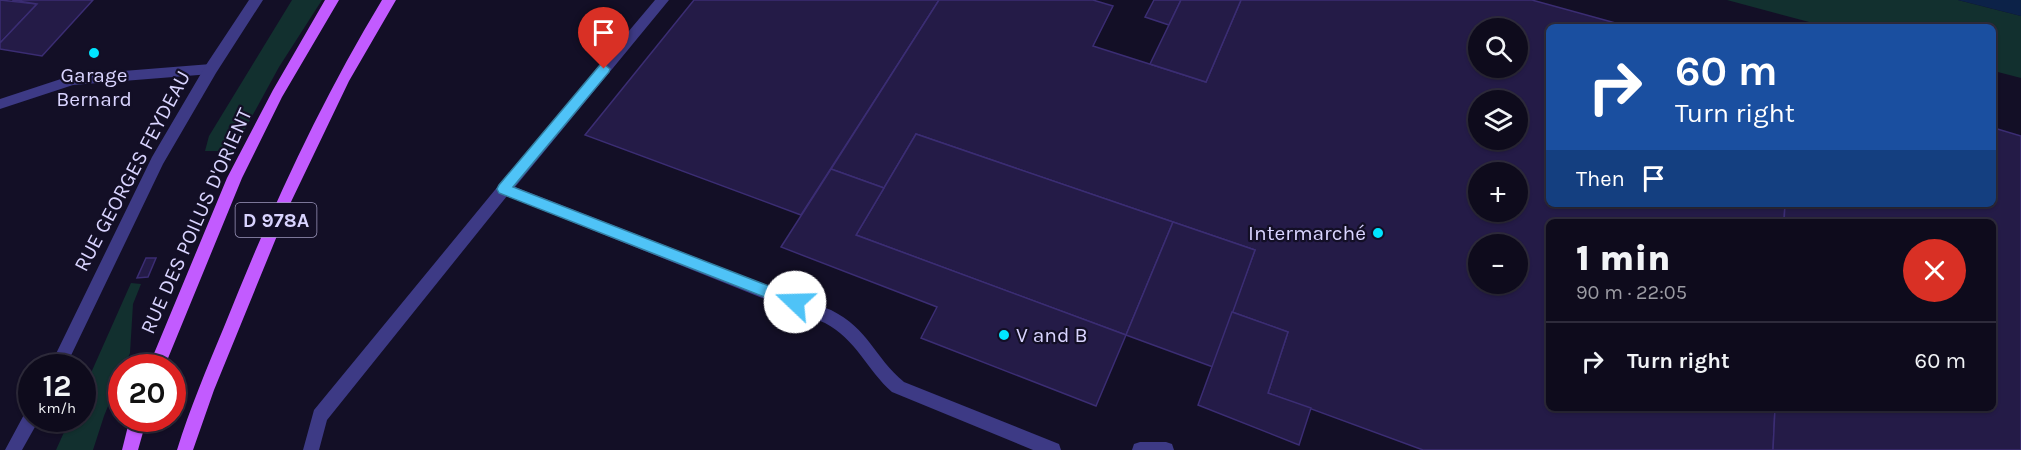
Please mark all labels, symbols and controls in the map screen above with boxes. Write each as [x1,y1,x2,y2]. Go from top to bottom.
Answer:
pin [578,7,629,69]
icon: arrive [587,16,620,49]
map controls [1468,18,1528,294]
button: search [1468,18,1528,78]
marker: Garage Bernard [87,46,101,60]
text: 60 m [1675,46,1778,96]
icon: right [1576,48,1654,126]
place label: Garage Bernard [56,63,132,111]
street label: RUE GEORGES FEYDEAU [69,67,195,275]
button: layers [1468,90,1528,150]
text: Turn right [1675,97,1795,129]
street label: RUE DES POILUS D'ORIENT [135,104,257,338]
button: + [1468,162,1528,222]
icon: arrive [1637,162,1670,195]
text: Then [1576,166,1625,192]
road number: D 978A [236,203,316,237]
place label: Intermarché [1248,221,1366,245]
marker: Intermarché [1371,226,1385,240]
button: − [1468,234,1528,294]
text: 1 min [1576,237,1670,279]
button: close [1903,239,1966,302]
position arrow [763,270,827,334]
text: 90 m · 22:05 [1576,281,1687,304]
place label: V and B [1016,323,1088,347]
marker: V and B [997,328,1011,342]
icon: right [1576,345,1609,378]
text: Turn right [1627,348,1730,374]
text: 60 m [1915,348,1966,374]
speed limit sign: 20 [108,354,186,432]
text: 12 [43,368,71,404]
text: km/h [38,399,76,417]

